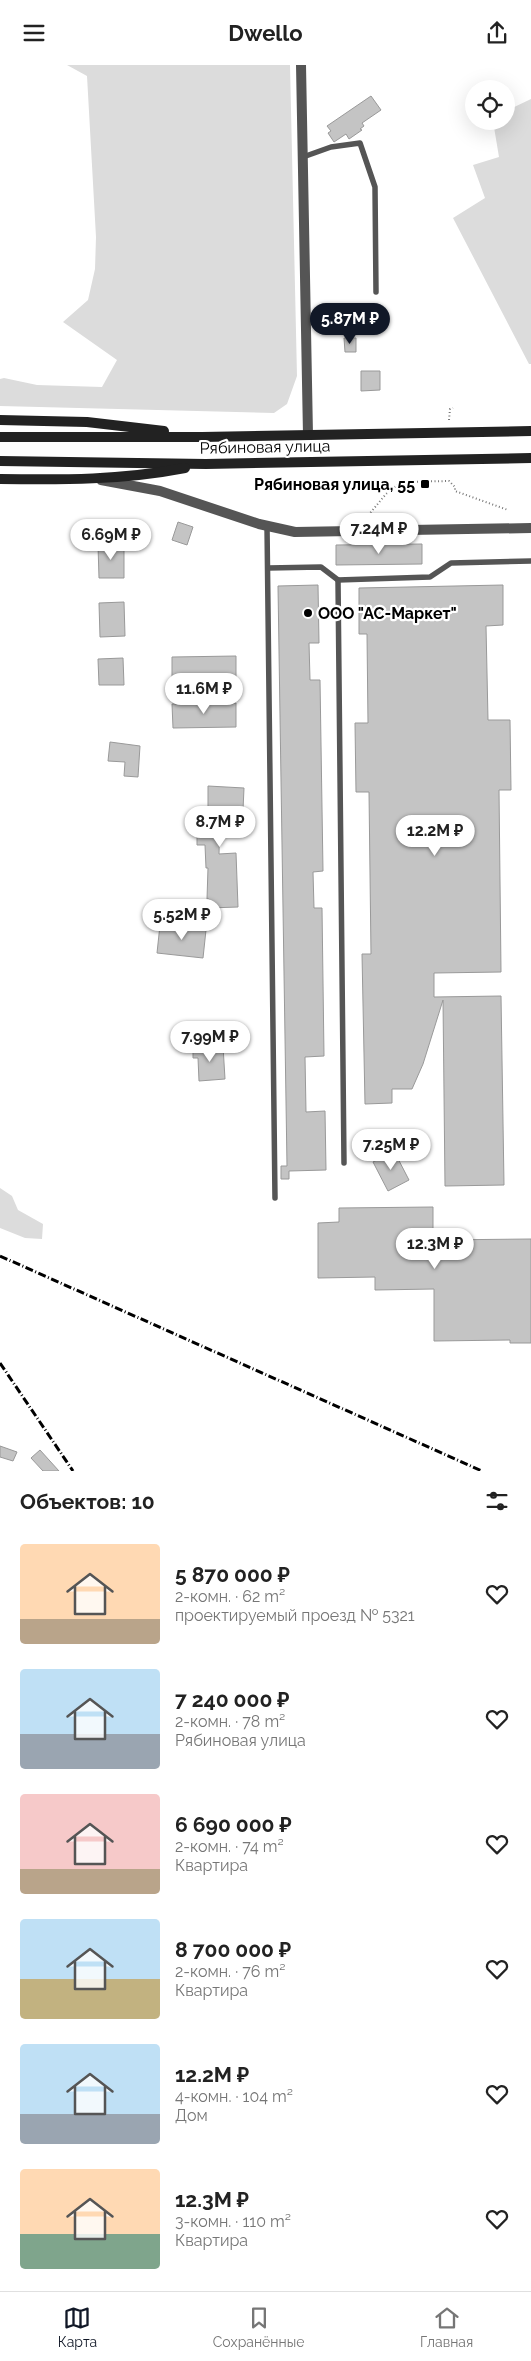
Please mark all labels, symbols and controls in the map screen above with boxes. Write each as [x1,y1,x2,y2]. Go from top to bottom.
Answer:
icon: menu [20,19,48,47]
icon: share [483,19,511,47]
text: Dwello [228,20,303,46]
map controls [465,80,515,130]
button: locate [465,80,515,130]
pin: 5.87M ₽ [304,303,396,345]
text: 5.87M ₽ [321,309,379,328]
street label: Рябиновая улица [200,436,330,458]
place label: Рябиновая улица, 55 [254,475,415,494]
marker: Рябиновая улица, 55 [419,478,431,490]
pin: 7.24M ₽ [333,513,425,555]
pin: 6.69M ₽ [65,519,157,561]
text: 7.24M ₽ [351,519,407,538]
text: 6.69M ₽ [81,525,141,544]
place label: ООО "АС-Маркет" [318,604,457,623]
marker: ООО "АС-Маркет" [302,607,314,619]
pin: 11.6M ₽ [158,673,250,715]
text: 11.6M ₽ [176,679,232,698]
pin: 8.7M ₽ [179,805,261,848]
text: 8.7M ₽ [196,812,244,831]
pin: 12.2M ₽ [389,815,481,857]
text: 12.2M ₽ [407,821,463,840]
pin: 5.52M ₽ [136,899,228,941]
text: 5.52M ₽ [153,905,211,924]
pin: 7.99M ₽ [164,1021,256,1063]
text: 7.99M ₽ [181,1027,239,1046]
pin: 7.25M ₽ [345,1129,437,1171]
text: 7.25M ₽ [363,1135,419,1154]
pin: 12.3M ₽ [389,1227,481,1270]
text: 12.3M ₽ [407,1234,463,1253]
icon: filters [483,1487,511,1515]
text: Объектов: 10 [20,1489,155,1514]
text: 5 870 000 ₽ [175,1562,290,1587]
icon: home [60,1564,120,1624]
icon: heart [483,1580,511,1608]
text: 2-комн. · 62 m² [175,1587,285,1606]
text: проектируемый проезд № 5321 [175,1606,415,1625]
text: 7 240 000 ₽ [175,1687,290,1712]
icon: home [60,1689,120,1749]
icon: heart [483,1705,511,1733]
text: 2-комн. · 78 m² [175,1712,285,1731]
text: Рябиновая улица [175,1731,306,1750]
text: 6 690 000 ₽ [175,1812,292,1837]
icon: home [60,1814,120,1874]
icon: heart [483,1830,511,1858]
text: 2-комн. · 74 m² [175,1837,284,1856]
text: Квартира [175,1856,248,1875]
text: 8 700 000 ₽ [175,1937,291,1962]
icon: home [60,1939,120,1999]
icon: heart [483,1955,511,1983]
text: 2-комн. · 76 m² [175,1962,285,1981]
text: Квартира [175,1981,248,2000]
text: 12.2M ₽ [175,2062,249,2087]
icon: home [60,2064,120,2124]
icon: heart [483,2080,511,2108]
text: 4-комн. · 104 m² [175,2087,293,2106]
text: Дом [175,2106,208,2125]
text: 12.3M ₽ [175,2187,249,2212]
icon: home [60,2189,120,2249]
icon: heart [483,2205,511,2233]
text: 3-комн. · 110 m² [175,2212,291,2231]
text: Квартира [175,2231,248,2250]
tab: Карта [58,2304,97,2350]
tab: Сохранённые [213,2304,304,2350]
tab: Главная [420,2304,473,2350]

